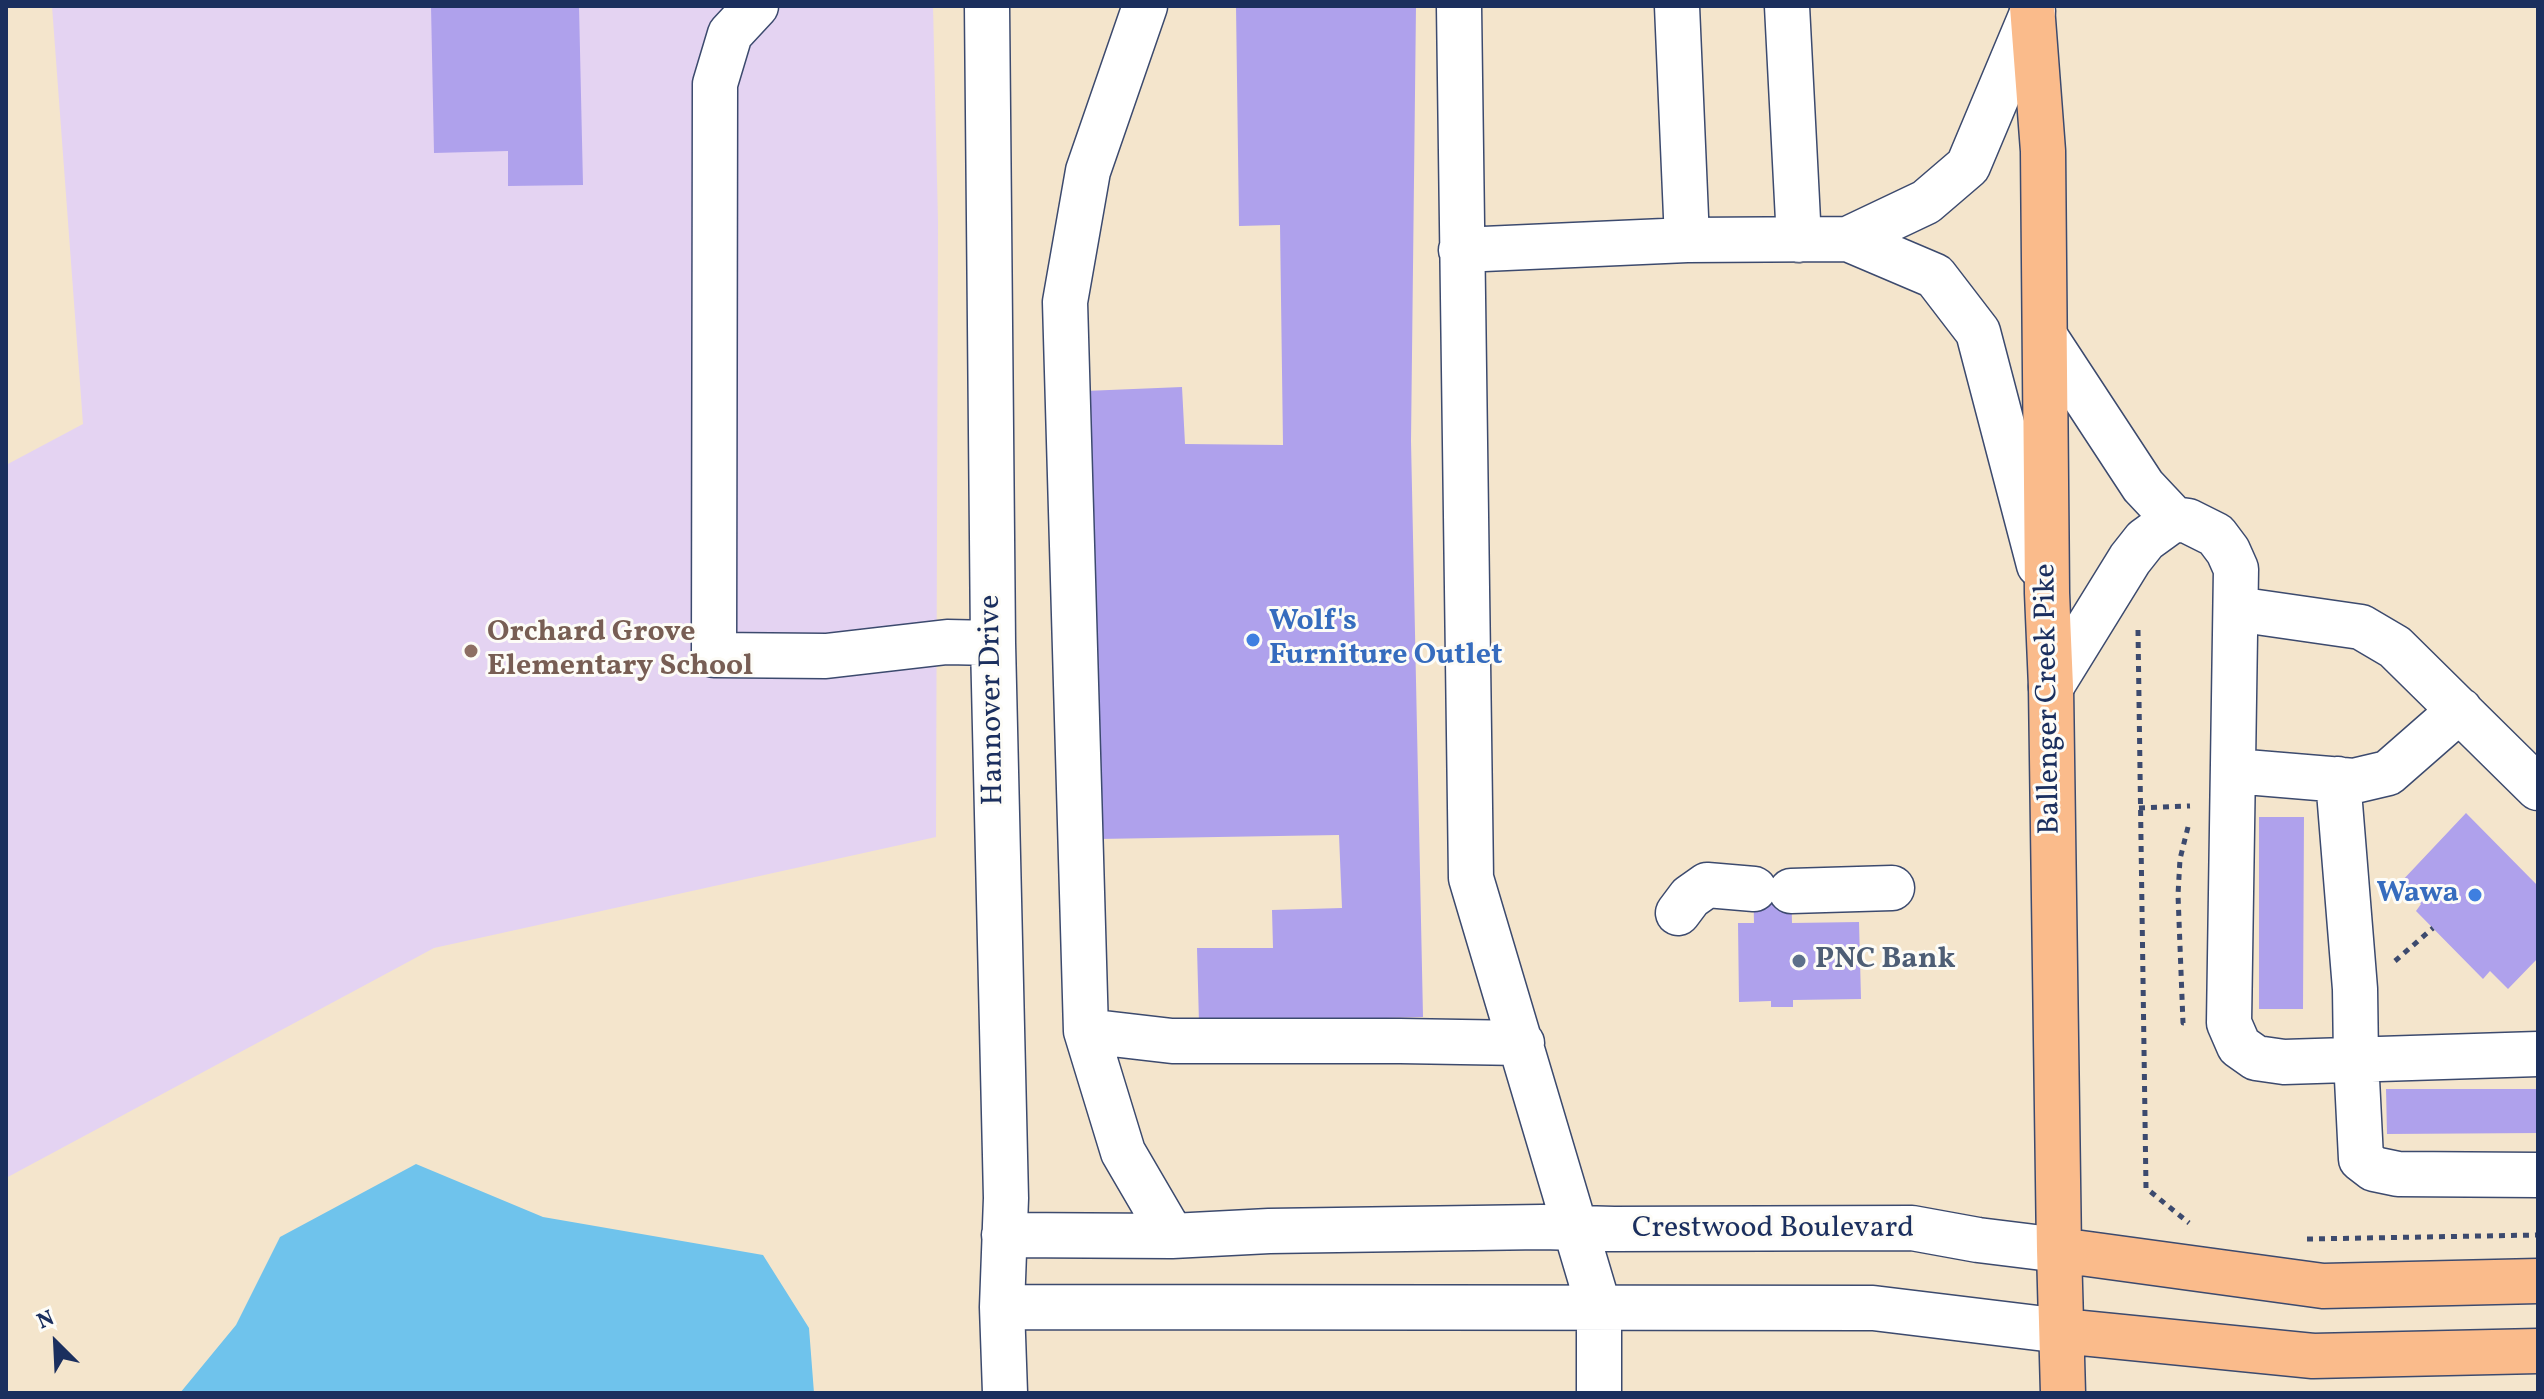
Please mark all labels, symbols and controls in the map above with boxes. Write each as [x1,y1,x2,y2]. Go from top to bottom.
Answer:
street label: Ballenger Creek Pike [2030,563,2070,835]
street label: Hannover Drive [974,594,1014,806]
place label: Wolf's Furniture Outlet [1269,605,1502,676]
place label: Orchard Grove Elementary School [487,616,753,686]
marker: Wolf's Furniture Outlet [1244,631,1262,649]
marker: Orchard Grove Elementary School [462,642,480,660]
place label: Wawa [2376,877,2459,913]
marker: Wawa [2466,886,2484,904]
place label: PNC Bank [1815,943,1956,979]
marker: PNC Bank [1790,952,1808,970]
street label: Crestwood Boulevard [1632,1212,1914,1248]
north arrow [16,1303,96,1383]
text: N [32,1303,60,1338]

